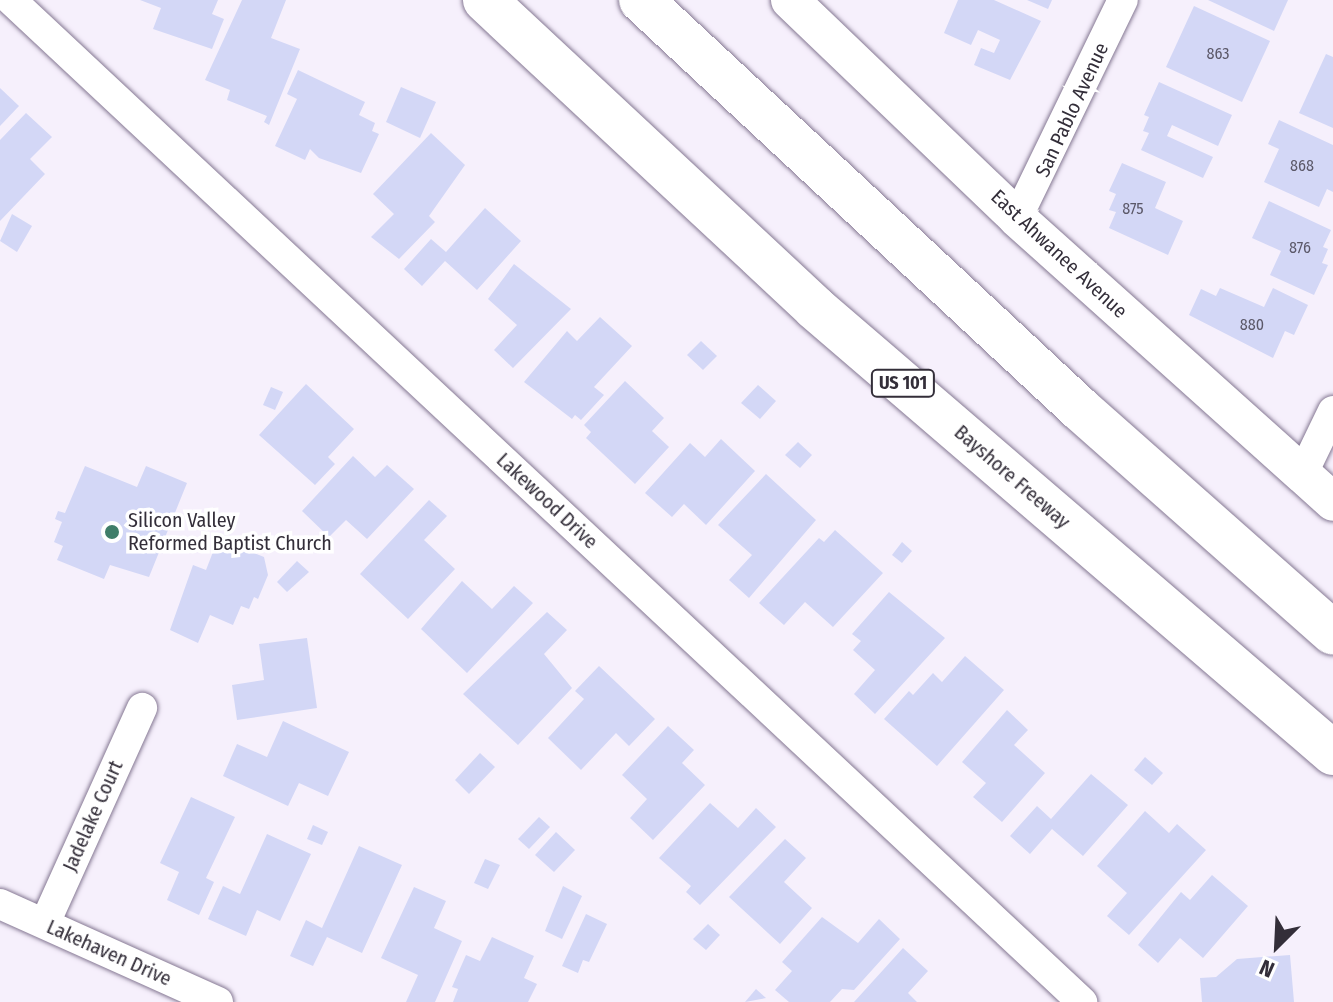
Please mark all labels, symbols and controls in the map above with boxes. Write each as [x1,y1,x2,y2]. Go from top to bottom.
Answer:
street label: San Pablo Avenue [1030,39,1114,181]
house number: 863 [1206,44,1230,64]
house number: 868 [1290,156,1314,176]
street label: East Ahwanee Avenue [986,185,1132,323]
house number: 875 [1122,199,1144,219]
house number: 876 [1289,238,1311,258]
house number: 880 [1240,315,1264,335]
road number: US 101 [869,369,937,397]
street label: Bayshore Freeway [949,420,1075,534]
street label: Lakewood Drive [491,448,603,554]
place label: Silicon Valley Reformed Baptist Church [128,508,332,555]
marker: Silicon Valley Reformed Baptist Church [103,523,121,541]
street label: Jadelake Court [58,757,128,875]
north arrow [1237,906,1317,986]
street label: Lakehaven Drive [43,915,175,991]
text: N [1256,953,1279,983]

